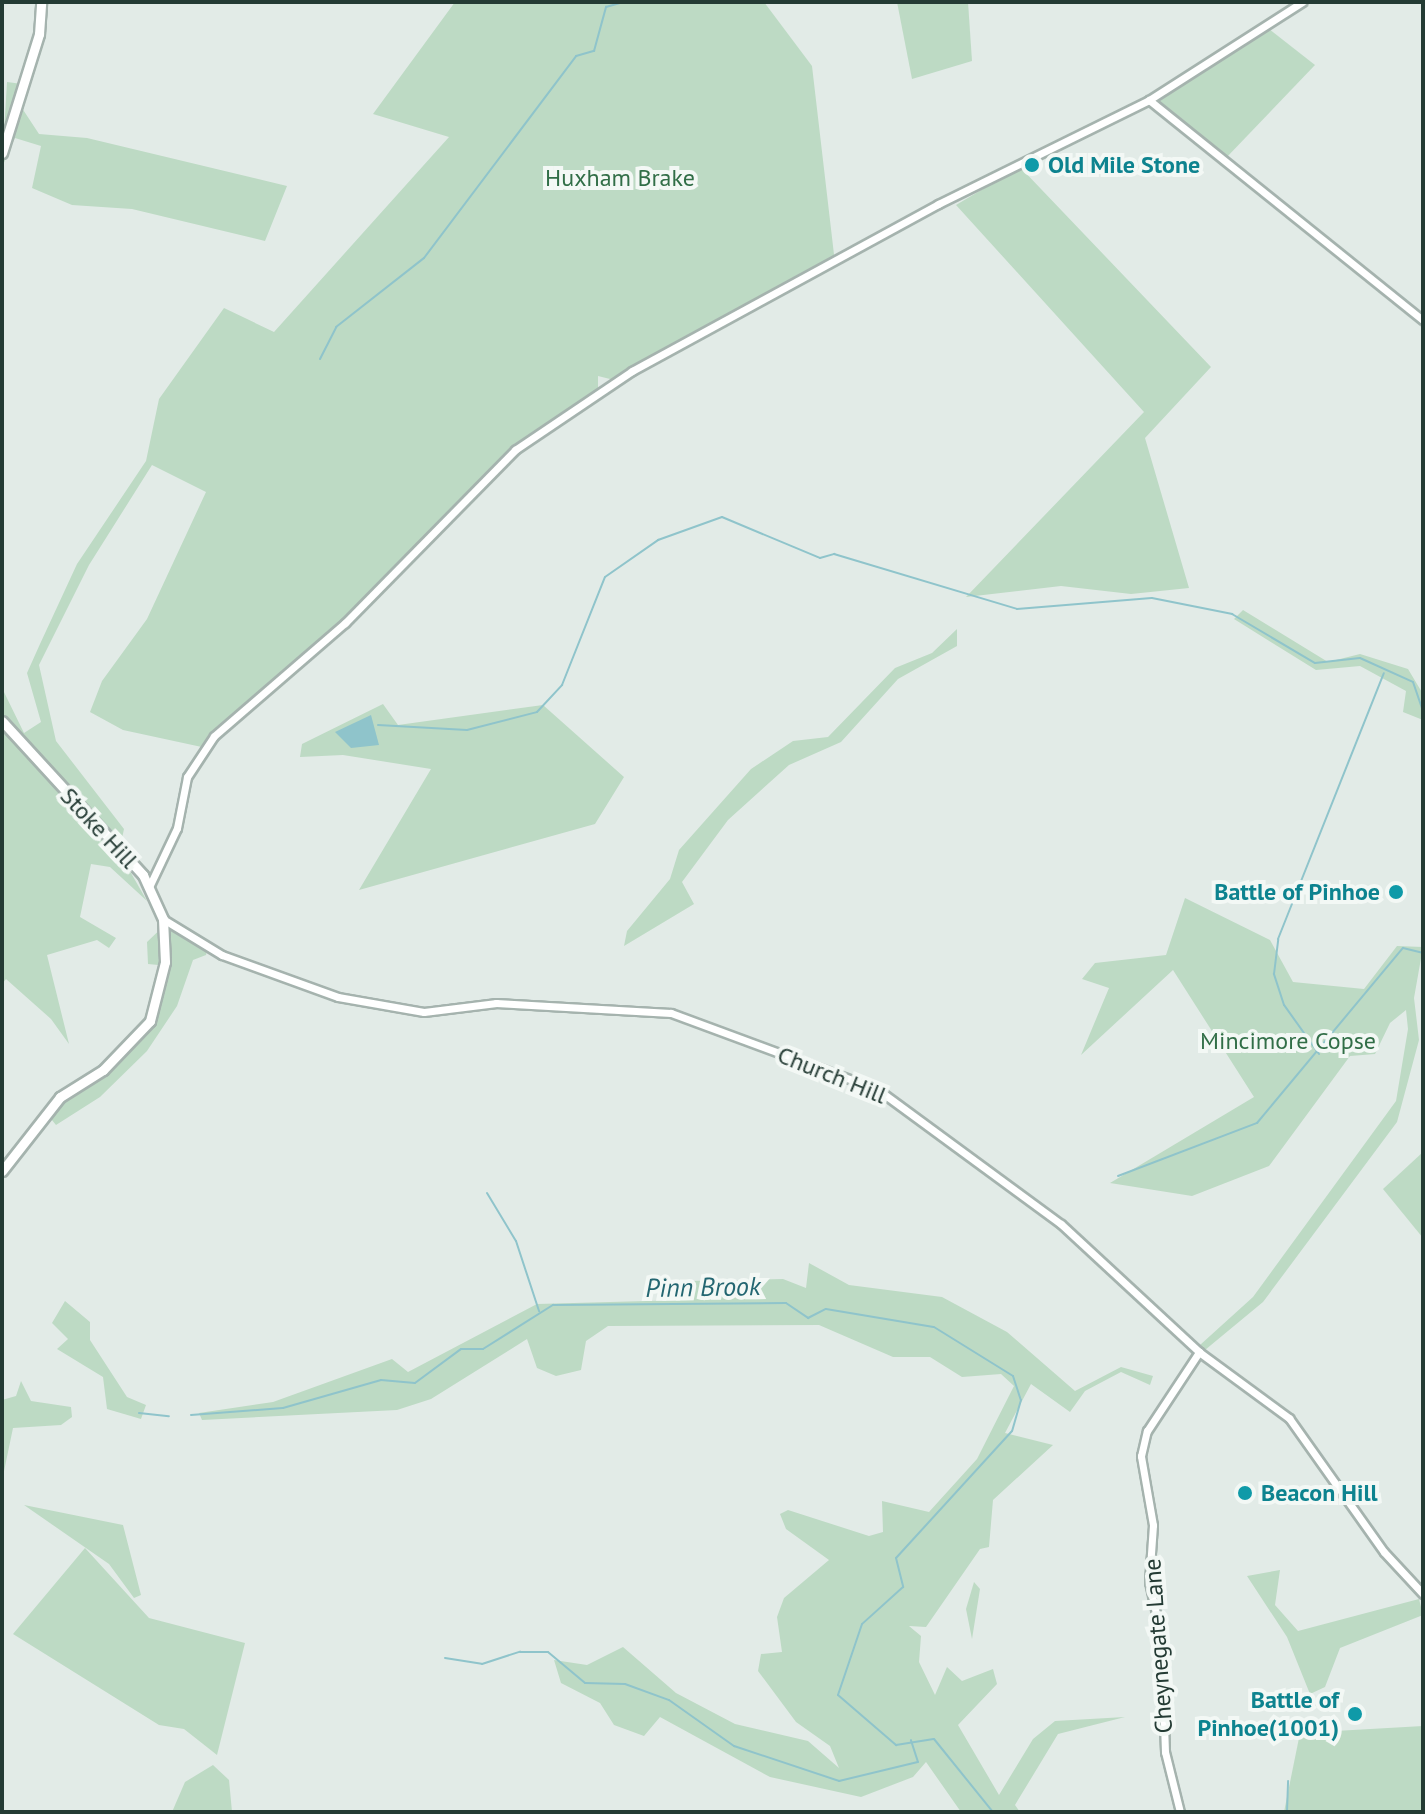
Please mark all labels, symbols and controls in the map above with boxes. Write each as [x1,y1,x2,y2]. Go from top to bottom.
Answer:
place label: Old Mile Stone [1048,151,1200,179]
marker: Old Mile Stone [1023,156,1041,174]
park label: Huxham Brake [545,164,695,192]
street label: Stoke Hill [54,782,144,874]
place label: Battle of Pinhoe [1214,878,1380,906]
marker: Battle of Pinhoe [1387,883,1405,901]
park label: Mincimore Copse [1200,1027,1376,1055]
street label: Church Hill [773,1040,891,1110]
water label: Pinn Brook [645,1270,761,1304]
place label: Beacon Hill [1261,1479,1377,1507]
marker: Beacon Hill [1236,1484,1254,1502]
street label: Cheynegate Lane [1138,1558,1178,1734]
place label: Battle of Pinhoe(1001) [1197,1686,1339,1742]
marker: Battle of Pinhoe(1001) [1346,1705,1364,1723]

